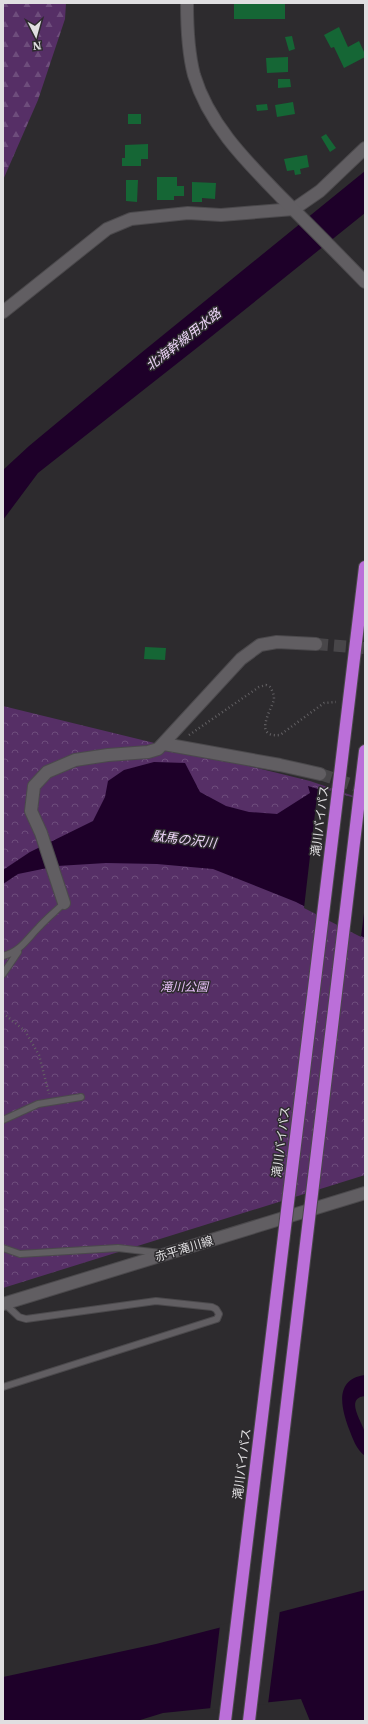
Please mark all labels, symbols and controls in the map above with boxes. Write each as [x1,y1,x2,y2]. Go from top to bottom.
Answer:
north arrow [16,16,56,56]
text: N [32,39,42,53]
water label: 北海幹線用水路 [142,304,225,374]
street label: 滝川バイパス [308,784,331,857]
water label: 駄馬の沢川 [151,827,219,852]
park label: 滝川公園 [160,979,210,994]
street label: 滝川バイパス [269,1105,292,1178]
street label: 赤平滝川線 [153,1233,215,1264]
street label: 滝川バイパス [230,1427,253,1500]

